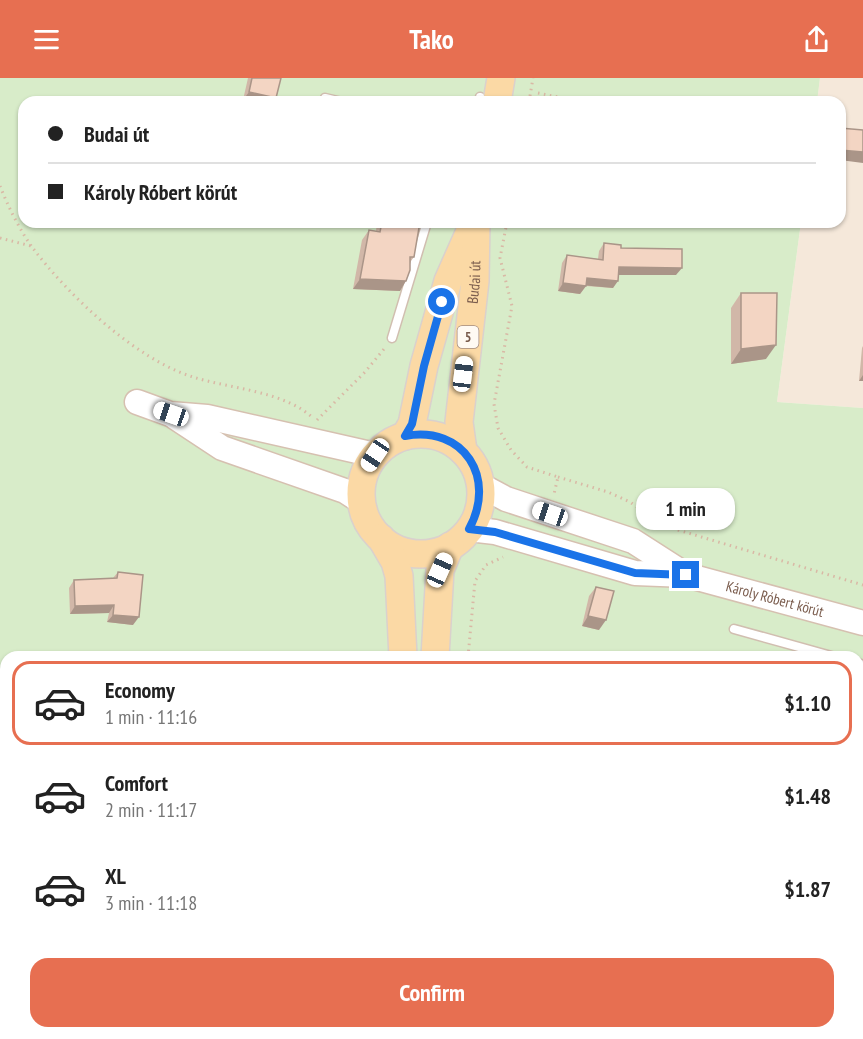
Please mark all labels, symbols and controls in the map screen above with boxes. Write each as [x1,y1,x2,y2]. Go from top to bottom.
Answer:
text: Tako [409,22,454,56]
icon: menu [30,23,63,56]
icon: share [800,23,833,56]
text: Budai út [84,120,149,148]
text: Károly Róbert körút [84,178,237,206]
street label: Budai út [462,260,484,305]
route start [428,288,455,315]
road number: 5 [458,326,478,348]
car [452,355,474,393]
car [151,400,191,428]
car [357,435,393,475]
callout: 1 min [636,488,736,530]
text: 1 min [665,496,706,522]
car [530,500,570,528]
car [424,550,456,590]
route end [672,561,699,588]
street label: Károly Róbert körút [724,576,826,621]
icon: car [33,676,87,730]
text: Economy [105,676,175,704]
text: $1.10 [784,689,831,717]
text: 1 min · 11:16 [105,704,197,730]
icon: car [33,769,87,823]
text: Comfort [105,769,168,797]
text: $1.48 [784,782,831,810]
text: 2 min · 11:17 [105,797,197,823]
icon: car [33,862,87,916]
text: XL [105,862,126,890]
text: $1.87 [784,875,831,903]
text: 3 min · 11:18 [105,890,197,916]
button: Confirm [30,958,834,1027]

